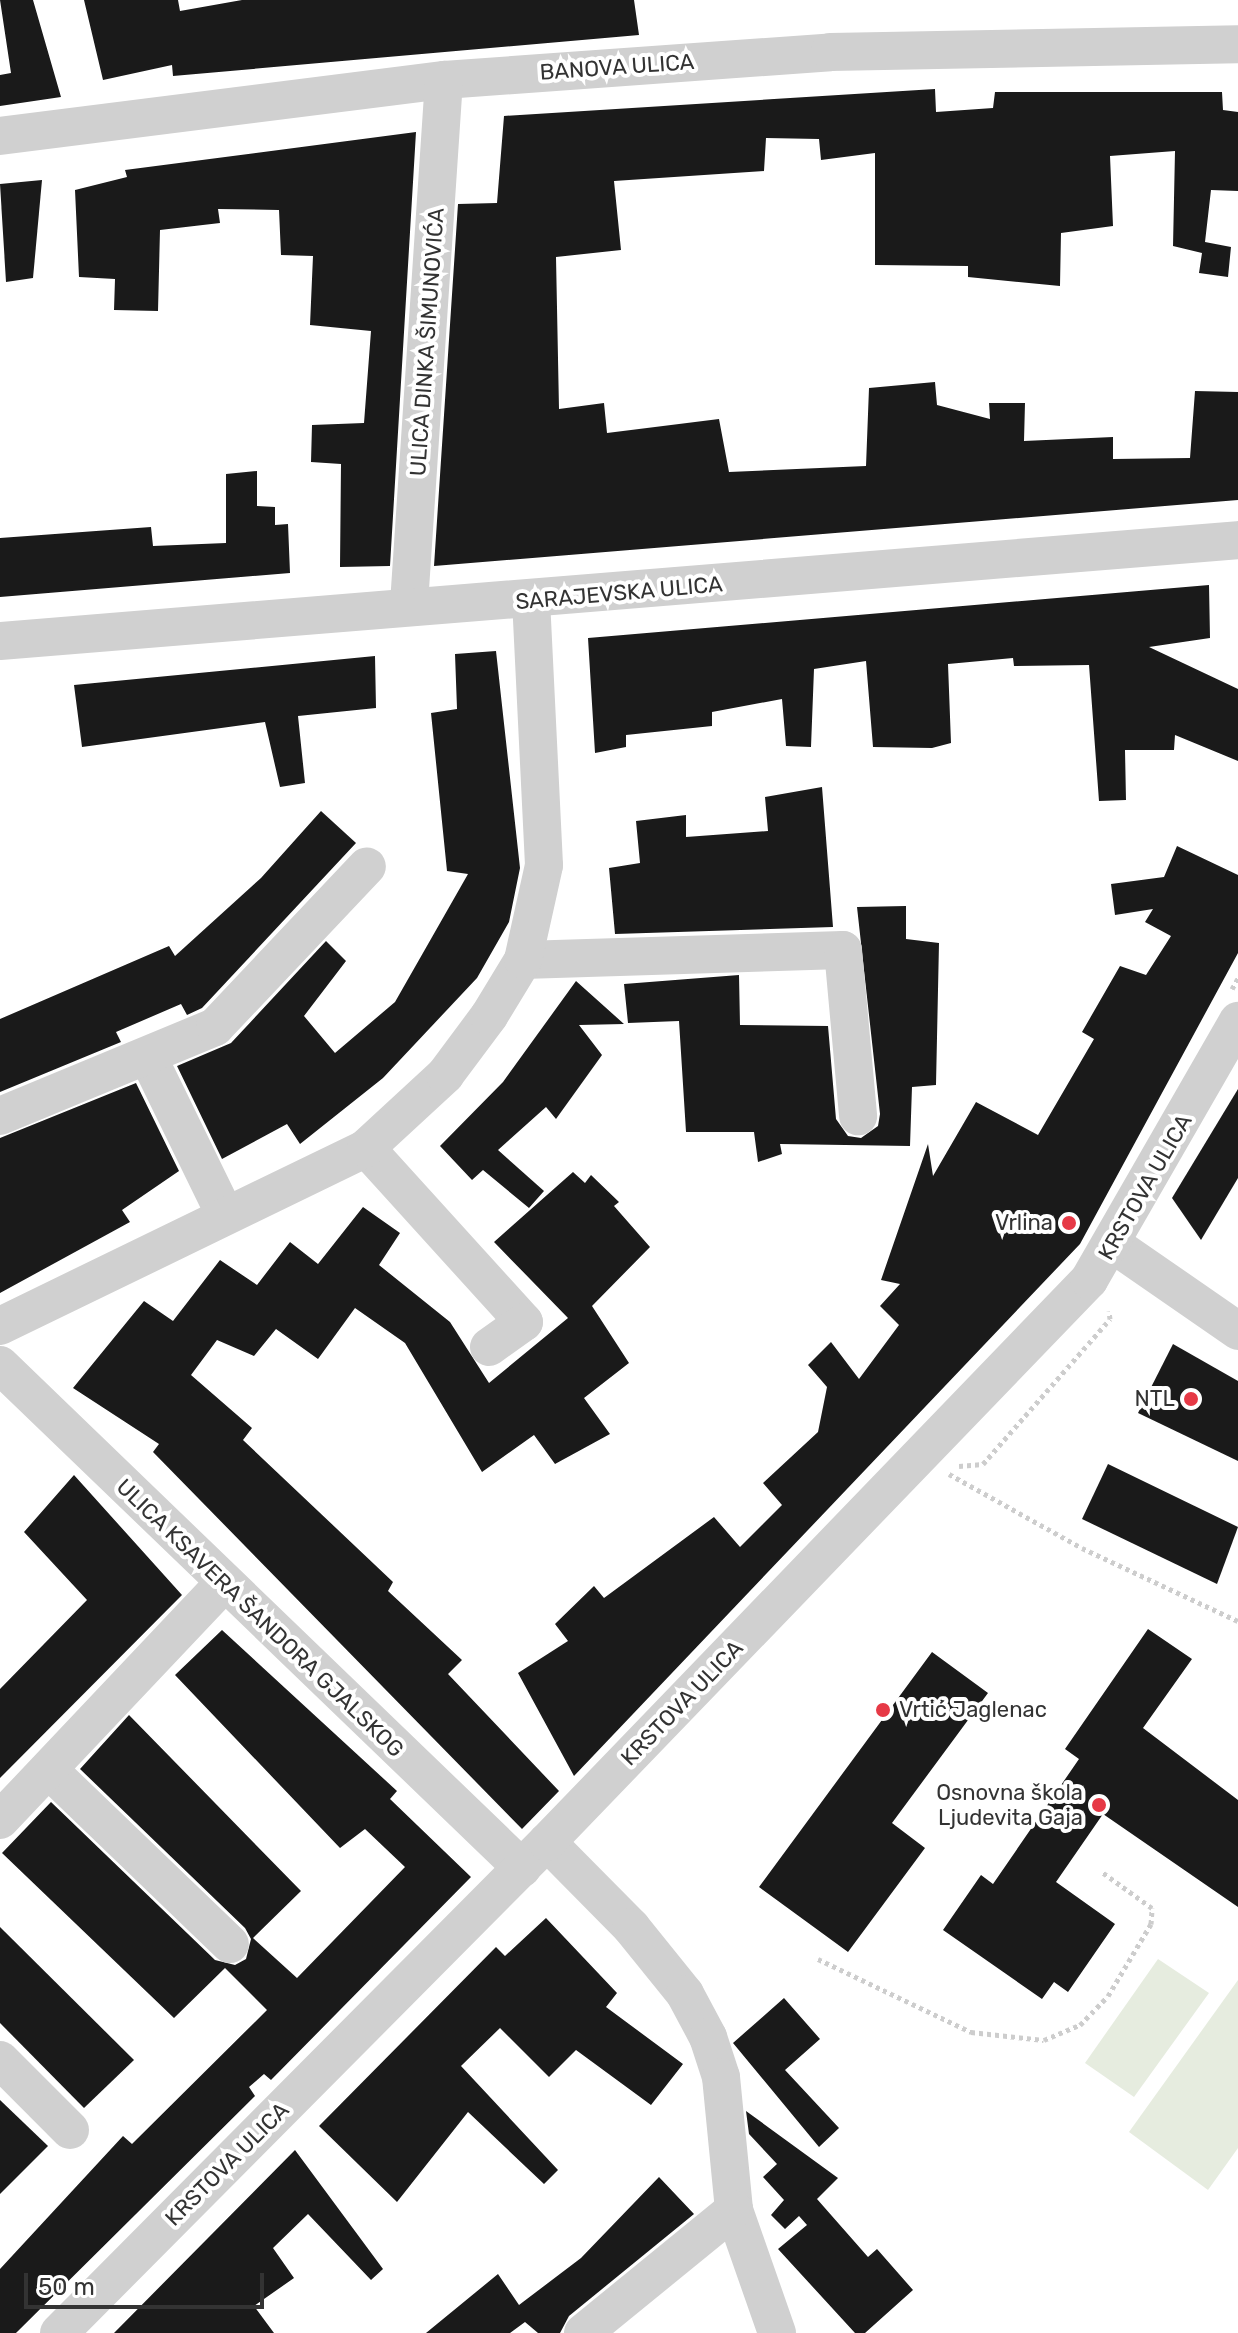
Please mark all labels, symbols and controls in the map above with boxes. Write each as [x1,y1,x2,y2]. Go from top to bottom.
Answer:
street label: BANOVA ULICA [539,48,695,86]
street label: ULICA DINKA ŠIMUNOVIĆA [404,206,450,478]
street label: SARAJEVSKA ULICA [514,571,724,615]
street label: KRSTOVA ULICA [1092,1109,1198,1265]
place label: Vrlina [995,1210,1053,1236]
marker: Vrlina [1060,1214,1078,1232]
place label: NTL [1135,1386,1175,1412]
marker: NTL [1182,1390,1200,1408]
street label: ULICA KSAVERA ŠANDORA GJALSKOG [110,1473,410,1763]
street label: KRSTOVA ULICA [615,1635,749,1771]
place label: Vrtić Jaglenac [899,1697,1047,1723]
marker: Vrtić Jaglenac [874,1701,892,1719]
place label: Osnovna škola Ljudevita Gaja [936,1779,1083,1830]
marker: Osnovna škola Ljudevita Gaja [1090,1796,1108,1814]
street label: KRSTOVA ULICA [159,2096,295,2232]
scale bar [28,2257,268,2307]
text: 50 m [38,2273,95,2301]

